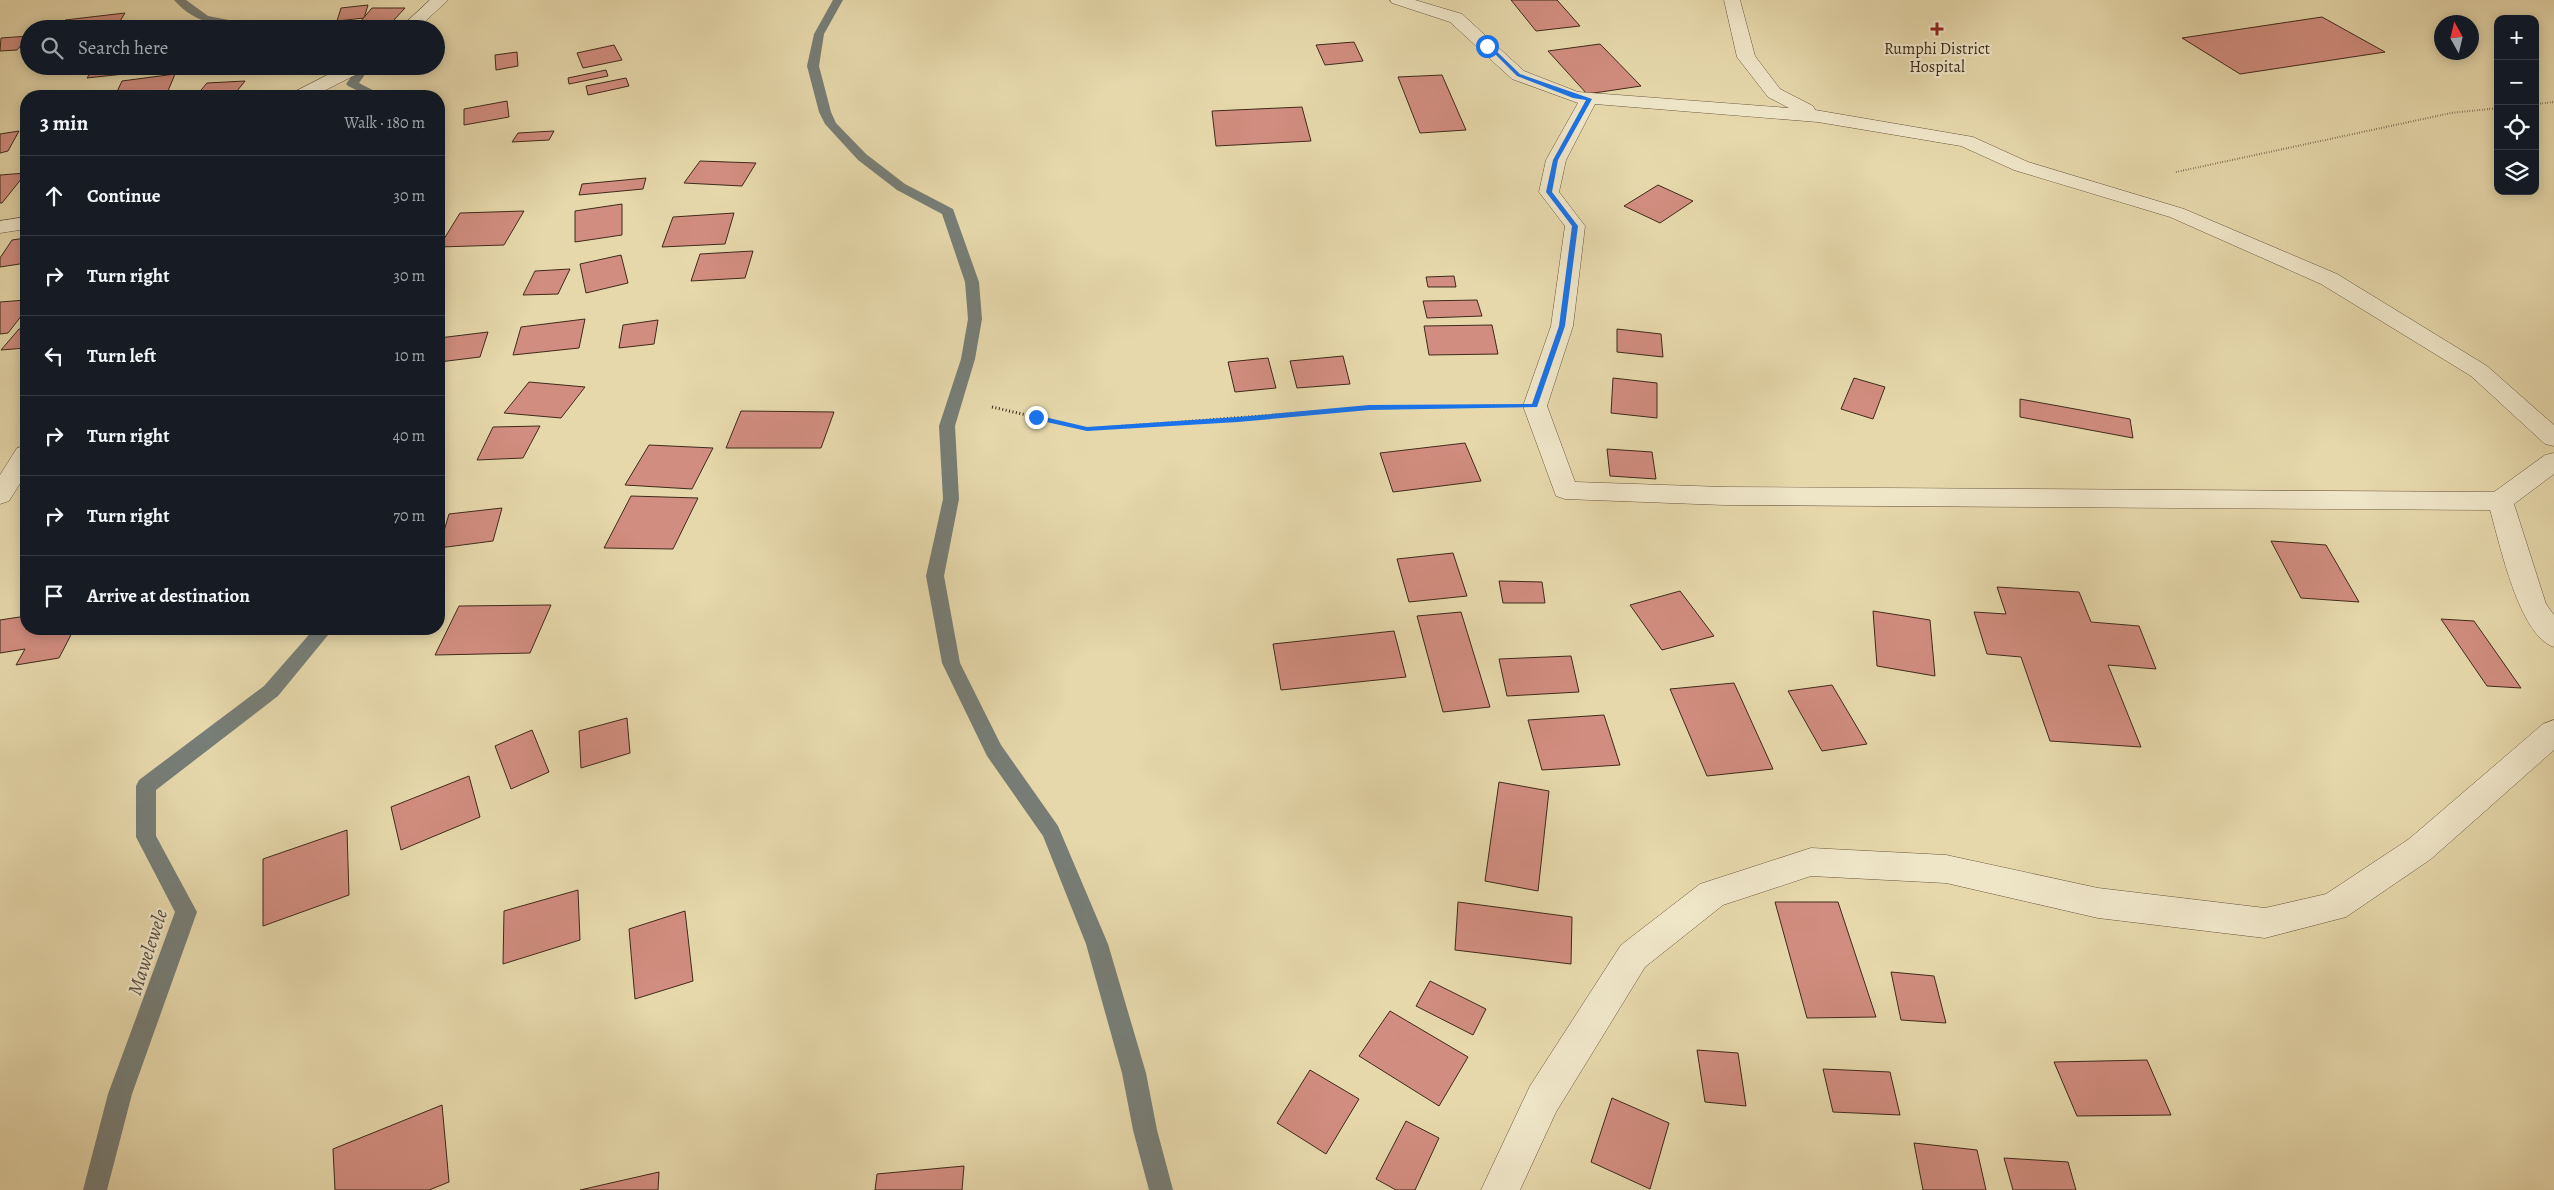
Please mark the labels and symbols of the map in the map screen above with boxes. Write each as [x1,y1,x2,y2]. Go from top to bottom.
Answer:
north arrow [2434,15,2479,60]
marker: Rumphi District Hospital [1930,22,1944,36]
route start [1476,35,1499,58]
place label: Rumphi District Hospital [1884,38,1990,78]
route end [1025,406,1048,429]
water label: Mawelewele [121,906,174,999]

